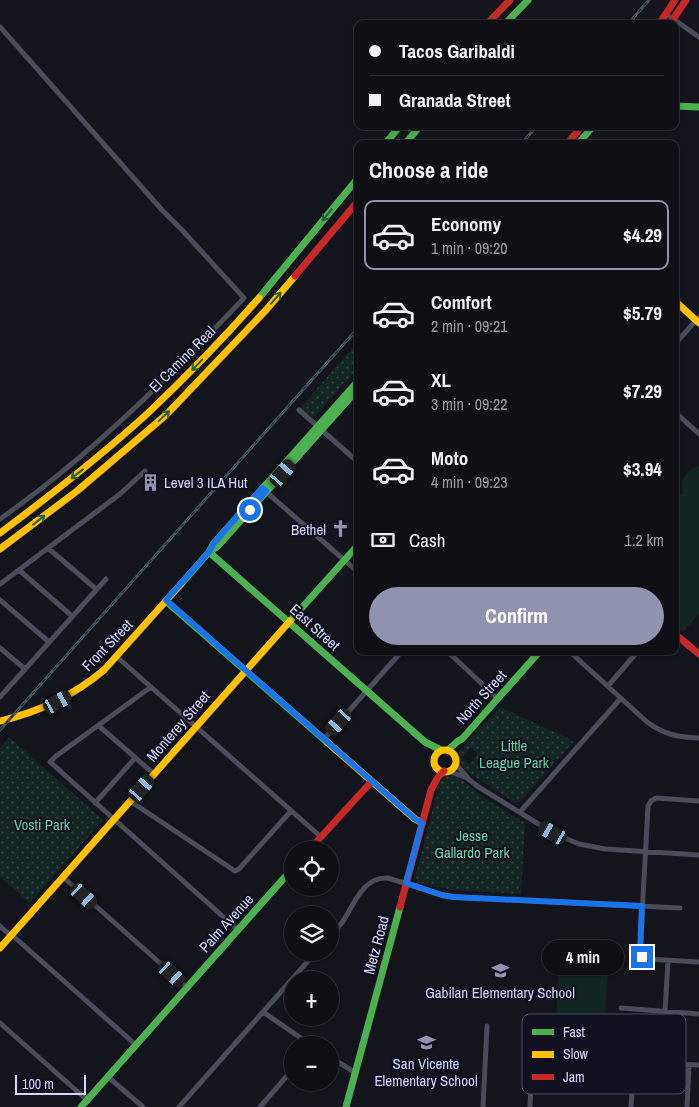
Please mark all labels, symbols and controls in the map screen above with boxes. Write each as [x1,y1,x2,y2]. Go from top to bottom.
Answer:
text: Tacos Garibaldi [399,38,515,64]
text: Granada Street [399,87,511,113]
text: Choose a ride [369,155,488,185]
one-way arrow [321,209,332,222]
text: Economy [431,211,501,237]
icon: car [371,213,416,258]
text: $4.29 [623,222,662,248]
text: 1 min · 09:20 [431,237,508,259]
text: Comfort [431,289,492,315]
icon: car [371,291,416,336]
one-way arrow [271,292,282,305]
text: $5.79 [623,300,662,326]
text: 2 min · 09:21 [431,315,508,337]
street label: El Camino Real [144,321,220,397]
one-way arrow [192,358,204,370]
text: XL [431,367,451,393]
icon: car [371,369,416,414]
text: $7.29 [623,378,662,404]
text: 3 min · 09:22 [431,393,508,415]
one-way arrow [158,410,171,422]
text: Moto [431,445,468,471]
icon: car [371,447,416,492]
text: $3.94 [623,456,662,482]
car [267,457,298,489]
one-way arrow [71,468,84,479]
text: 4 min · 09:23 [431,471,508,493]
building icon: Level 3 ILA Hut [140,472,160,492]
place label: Level 3 ILA Hut [164,472,248,493]
route start [239,499,261,521]
one-way arrow [32,514,45,525]
place label: Bethel [291,519,326,540]
church icon: Bethel [330,519,350,539]
icon: cash [369,526,397,554]
text: Cash [409,527,445,553]
text: 1.2 km [625,529,664,551]
button: Confirm [369,587,664,645]
street label: East Street [285,599,345,656]
street label: Front Street [77,614,138,676]
street label: North Street [451,665,511,729]
street label: Monterey Street [141,686,215,766]
car [41,688,74,716]
car [323,706,354,738]
park label: Little League Park [479,735,550,773]
car [126,772,157,804]
park label: Vosti Park [14,814,71,835]
car [536,819,569,847]
park label: Jesse Gallardo Park [434,825,510,863]
map controls [284,841,339,1091]
button: locate [284,841,339,896]
car [67,880,100,912]
street label: Palm Avenue [194,889,258,957]
button: layers [284,906,339,961]
street label: Metz Road [358,914,394,976]
callout: 4 min [542,940,624,974]
text: 4 min [566,946,600,968]
route end [631,946,653,968]
car [155,958,188,990]
school or university icon: Gabilan Elementary School [490,961,510,981]
button: + [284,971,339,1026]
place label: Gabilan Elementary School [425,982,575,1003]
legend [522,1014,686,1094]
text: Fast [563,1023,585,1041]
school or university icon: San Vicente Elementary School [416,1032,436,1052]
button: − [284,1036,339,1091]
text: Slow [563,1045,589,1063]
place label: San Vicente Elementary School [374,1053,478,1091]
text: Jam [563,1068,585,1086]
scale bar [15,1072,86,1095]
text: 100 m [22,1075,54,1093]

